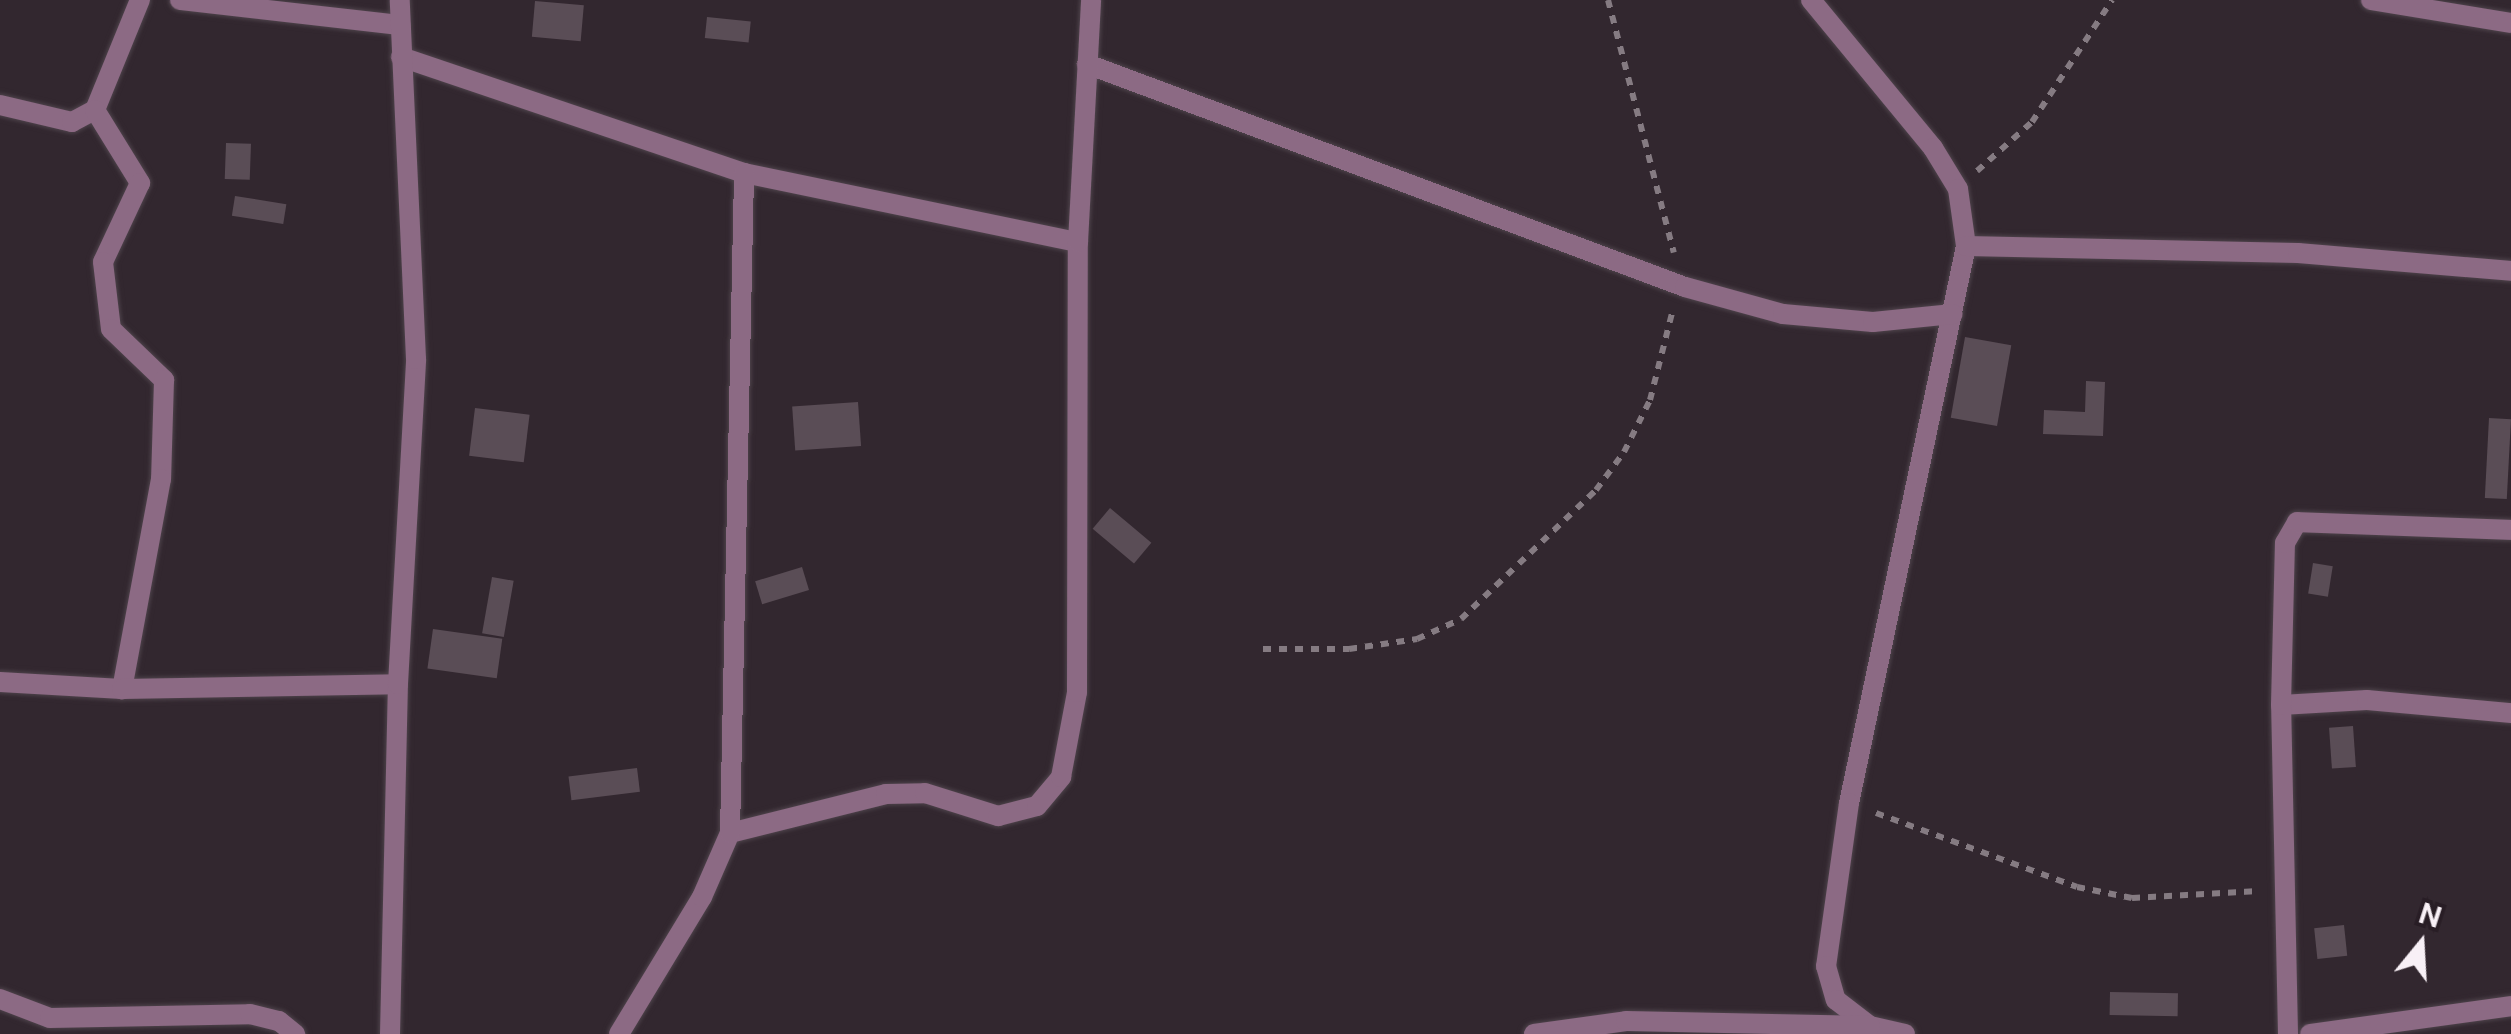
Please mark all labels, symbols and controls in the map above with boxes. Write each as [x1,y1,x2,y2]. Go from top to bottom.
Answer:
north arrow [2371,894,2471,994]
text: N [2415,896,2446,934]

